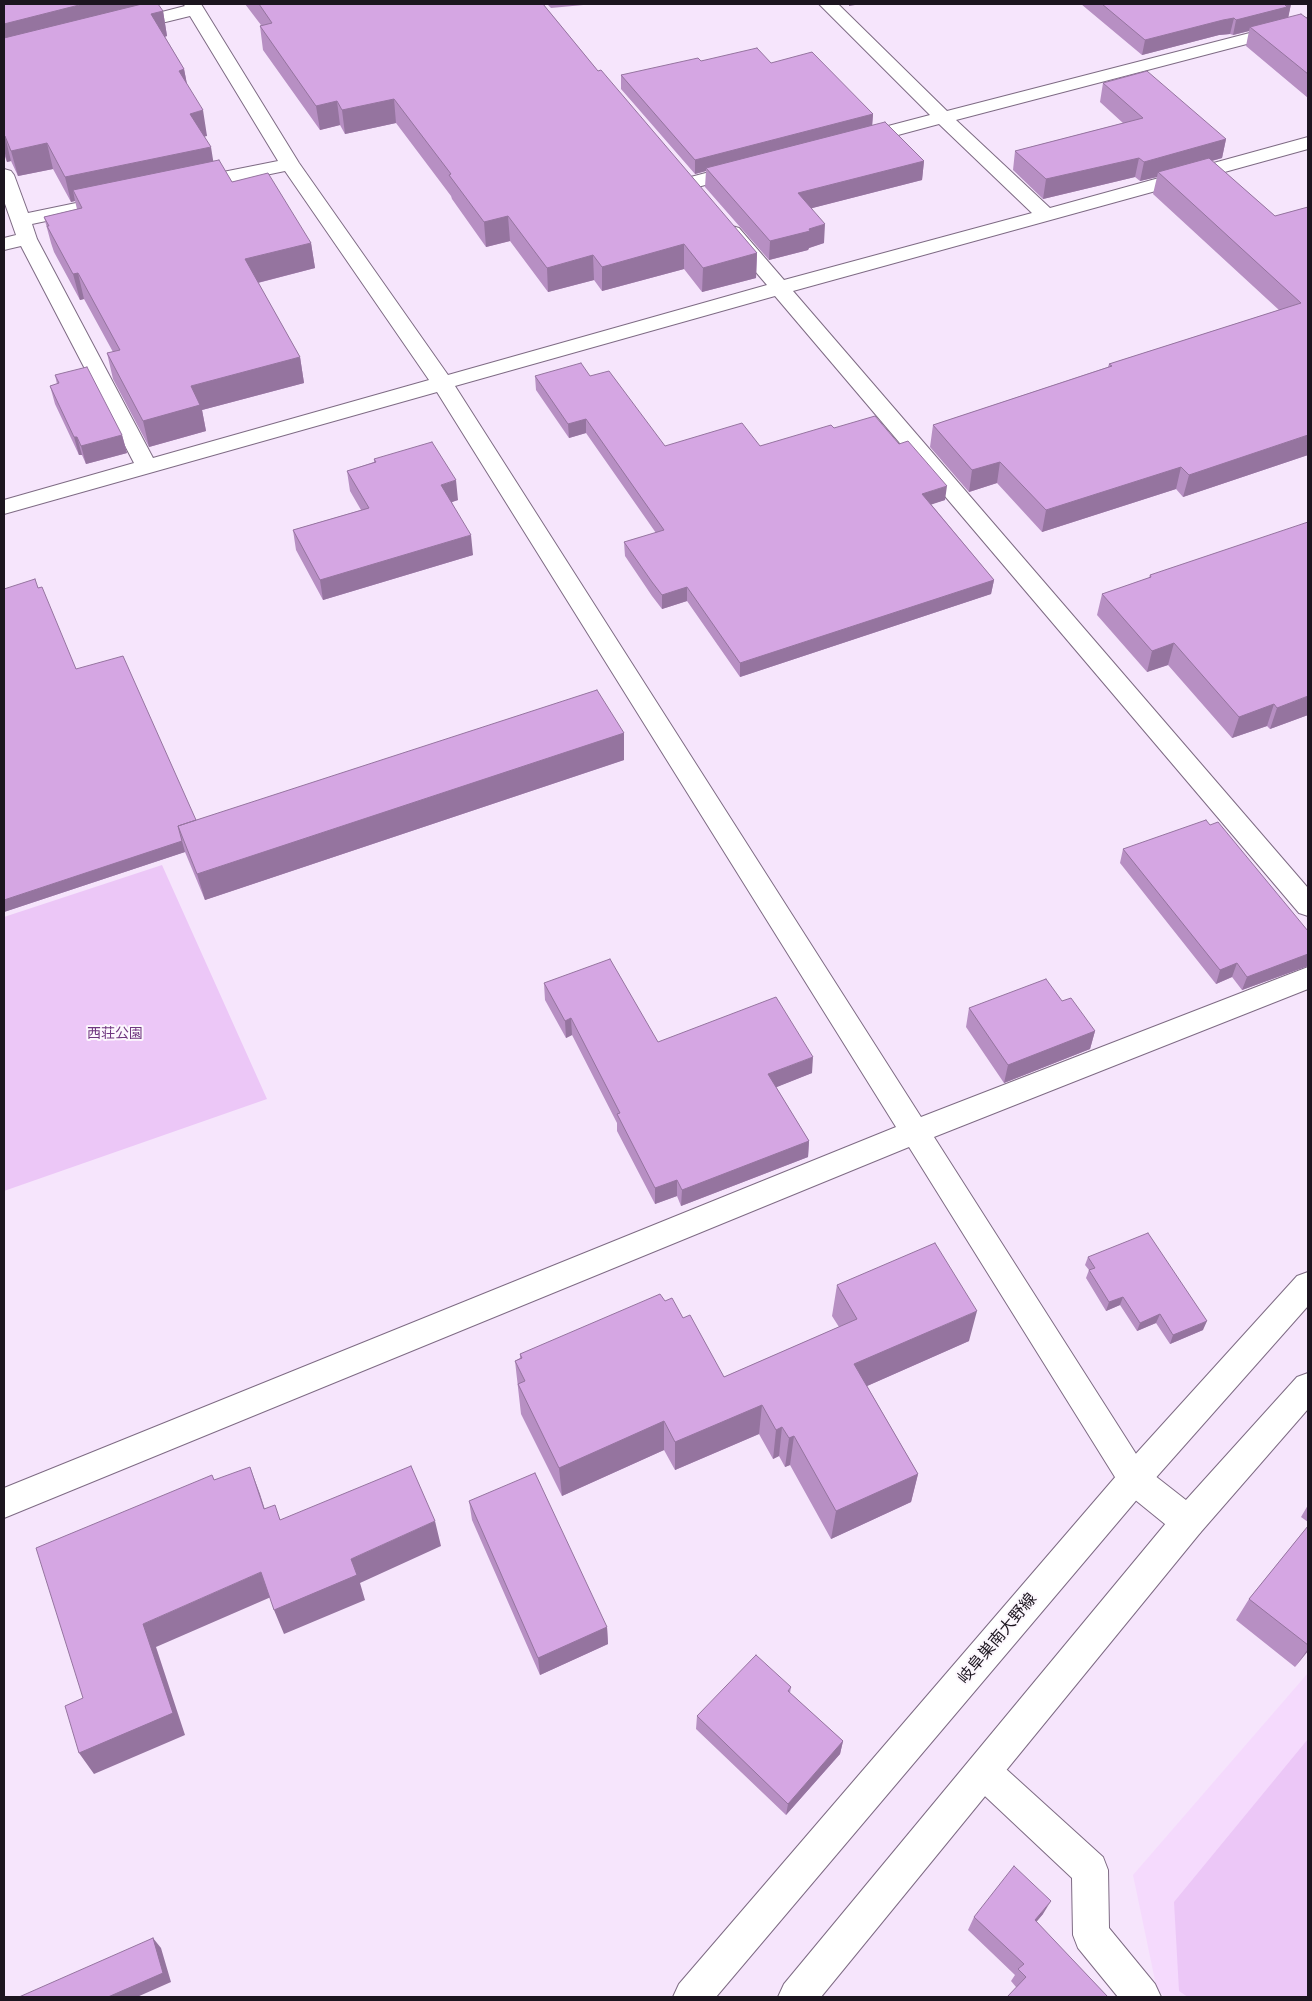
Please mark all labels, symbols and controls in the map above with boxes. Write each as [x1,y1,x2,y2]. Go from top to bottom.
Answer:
park label: 西荘公園 [87,1026,143,1042]
street label: 岐阜巣南大野線 [955,1590,1041,1688]

